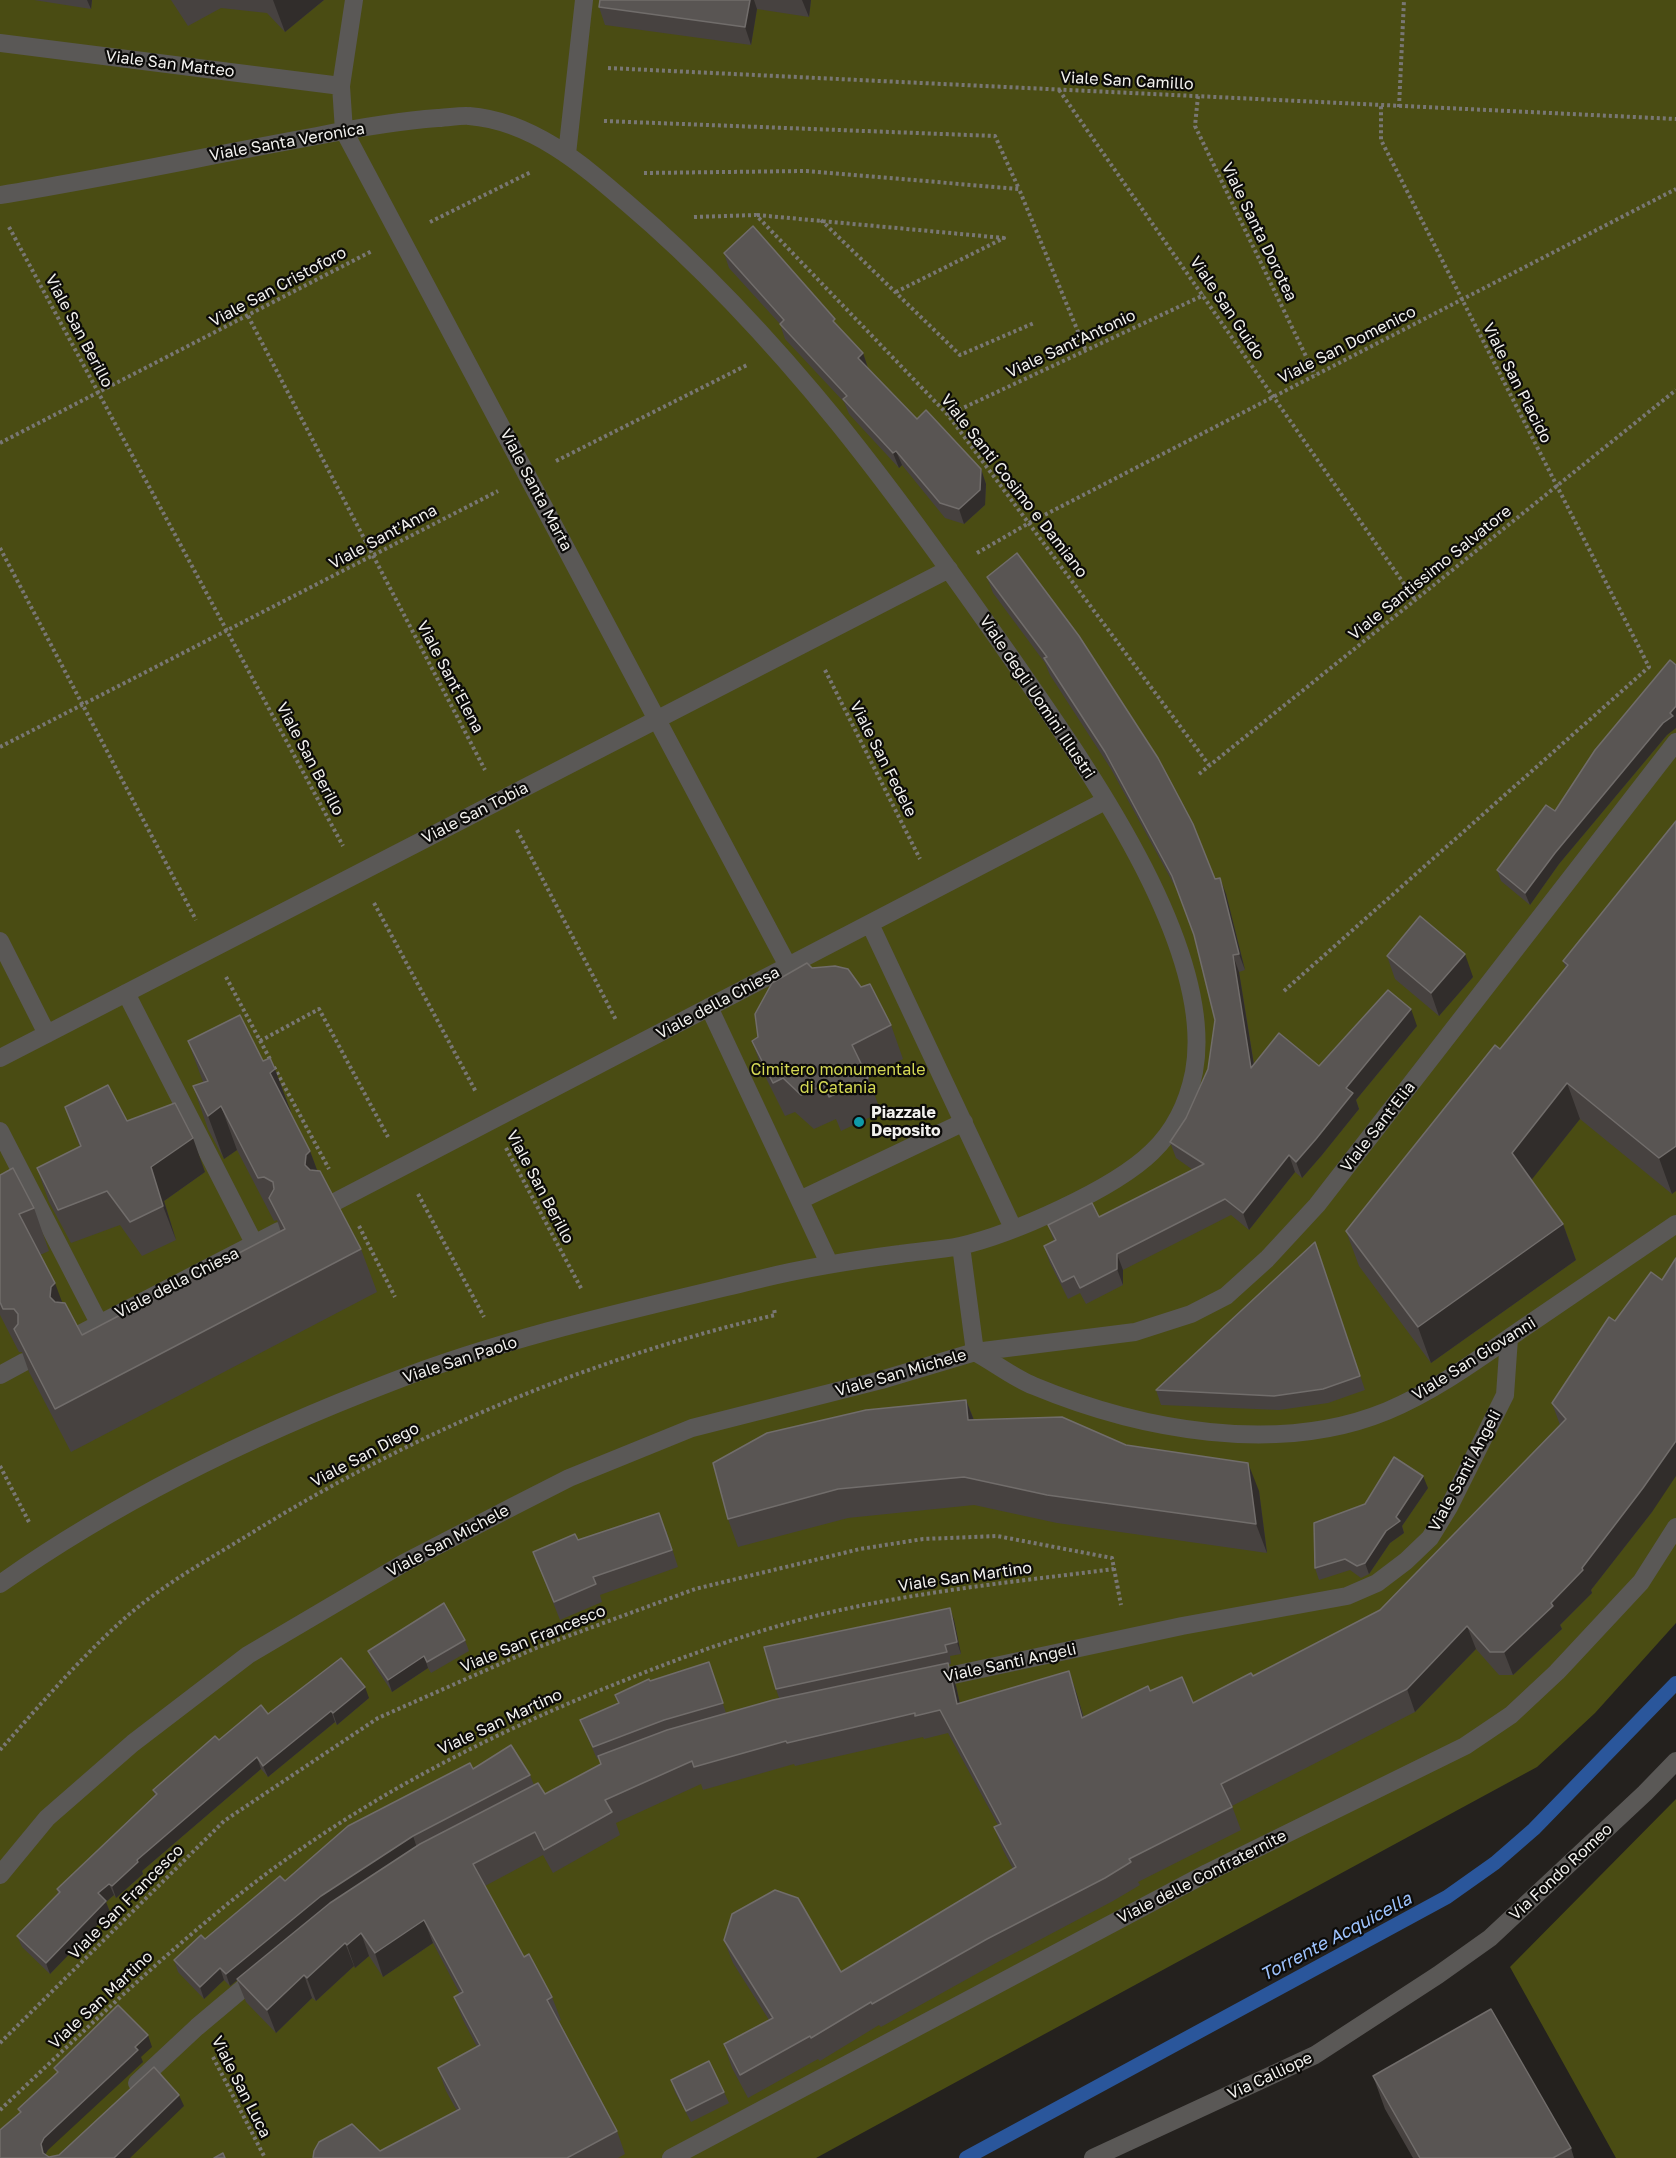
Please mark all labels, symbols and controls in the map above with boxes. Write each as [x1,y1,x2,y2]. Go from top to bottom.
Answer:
street label: Viale San Matteo [105,47,235,81]
street label: Viale San Camillo [1060,68,1194,94]
street label: Viale Santa Veronica [208,119,366,165]
street label: Viale Santa Dorotea [1217,160,1301,304]
street label: Viale San Cristoforo [206,243,350,331]
street label: Viale San Guido [1185,253,1269,363]
street label: Viale San Berillo [41,271,117,391]
street label: Viale San Domenico [1275,302,1419,388]
street label: Viale Sant'Antonio [1003,306,1139,382]
street label: Viale San Placido [1478,320,1556,446]
street label: Viale Santi Cosimo e Damiano [936,390,1092,582]
street label: Viale Santa Marta [496,426,576,554]
street label: Viale Sant'Anna [326,500,440,574]
street label: Viale Santissimo Salvatore [1345,501,1515,645]
street label: Viale degli Uomini Illustri [975,612,1099,782]
street label: Viale Sant'Elena [412,618,488,736]
street label: Viale San Fedele [846,698,920,820]
street label: Viale San Berillo [272,699,348,819]
street label: Viale San Tobia [419,778,531,848]
street label: Viale della Chiesa [653,962,783,1044]
park label: Cimitero monumentale di Catania [750,1060,926,1098]
street label: Viale Sant'Elia [1337,1078,1419,1176]
place label: Piazzale Deposito [871,1103,941,1141]
marker: Piazzale Deposito [852,1115,866,1129]
street label: Viale San Berillo [502,1127,578,1247]
street label: Viale della Chiesa [112,1243,242,1323]
street label: Viale San Giovanni [1409,1313,1539,1405]
street label: Viale San Paolo [400,1332,520,1388]
street label: Viale San Michele [833,1345,969,1401]
street label: Viale Santi Angeli [1425,1407,1505,1535]
street label: Viale San Diego [308,1418,422,1492]
street label: Viale San Michele [384,1501,512,1581]
street label: Viale San Martino [897,1558,1033,1596]
street label: Viale San Francesco [458,1601,608,1677]
street label: Viale Santi Angeli [942,1640,1078,1686]
street label: Viale San Martino [435,1685,565,1759]
street label: Via Fondo Romeo [1506,1819,1616,1925]
street label: Viale delle Confraternite [1114,1826,1290,1928]
street label: Viale San Francesco [65,1841,187,1963]
water label: Torrente Acquicella [1257,1888,1415,1986]
street label: Viale San Martino [45,1947,157,2053]
street label: Viale San Luca [207,2033,275,2141]
street label: Via Calliope [1225,2048,1315,2104]

